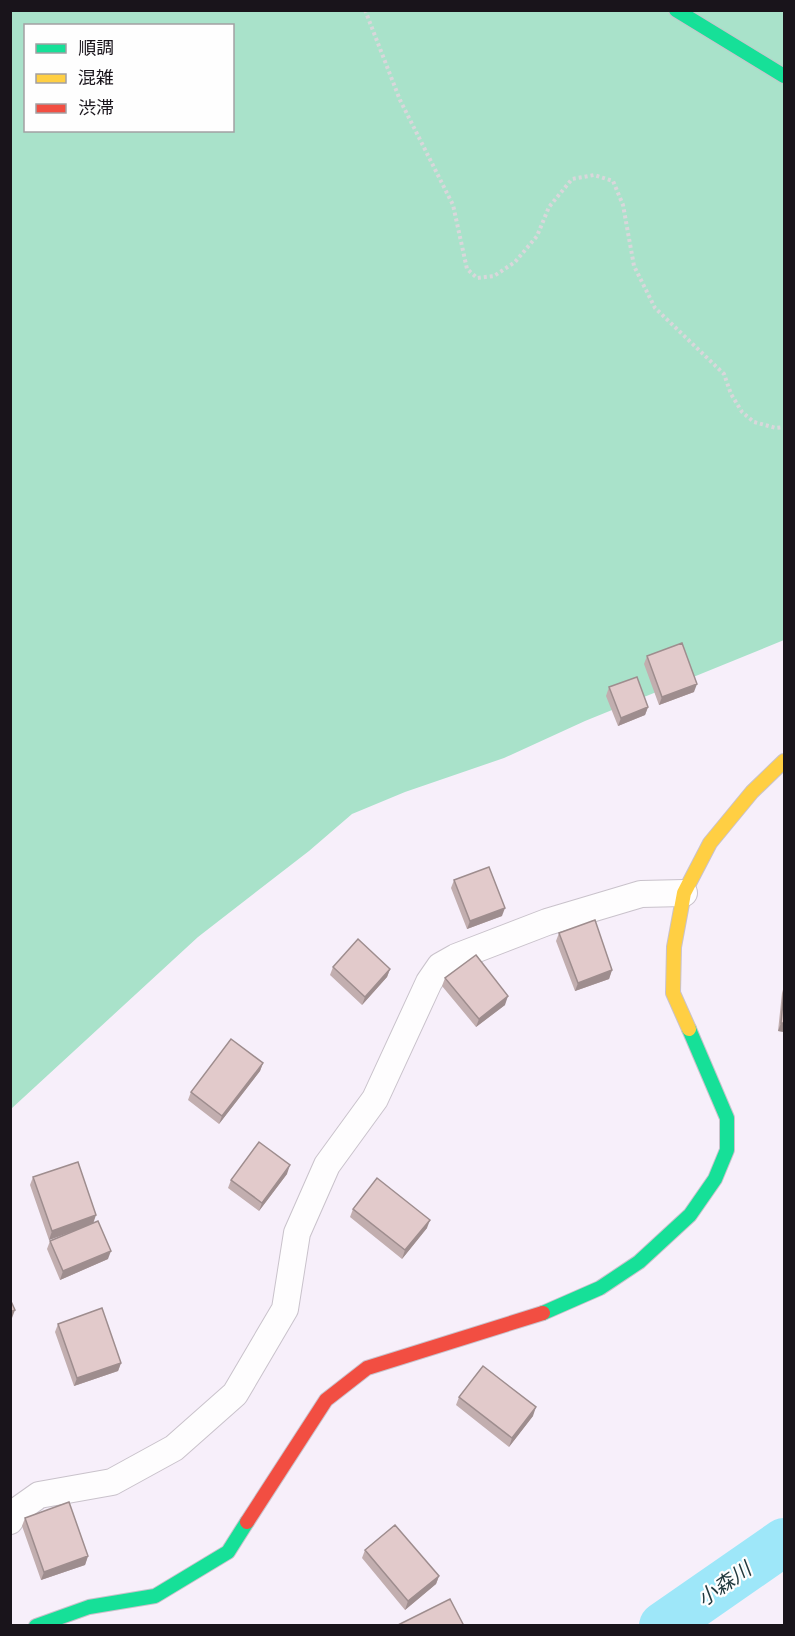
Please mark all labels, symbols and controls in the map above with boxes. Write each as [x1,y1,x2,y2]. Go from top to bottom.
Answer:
legend [24,24,234,132]
text: 順調 [78,37,114,59]
text: 混雑 [78,67,114,89]
text: 渋滞 [78,97,114,119]
water label: 小森川 [693,1556,757,1611]

